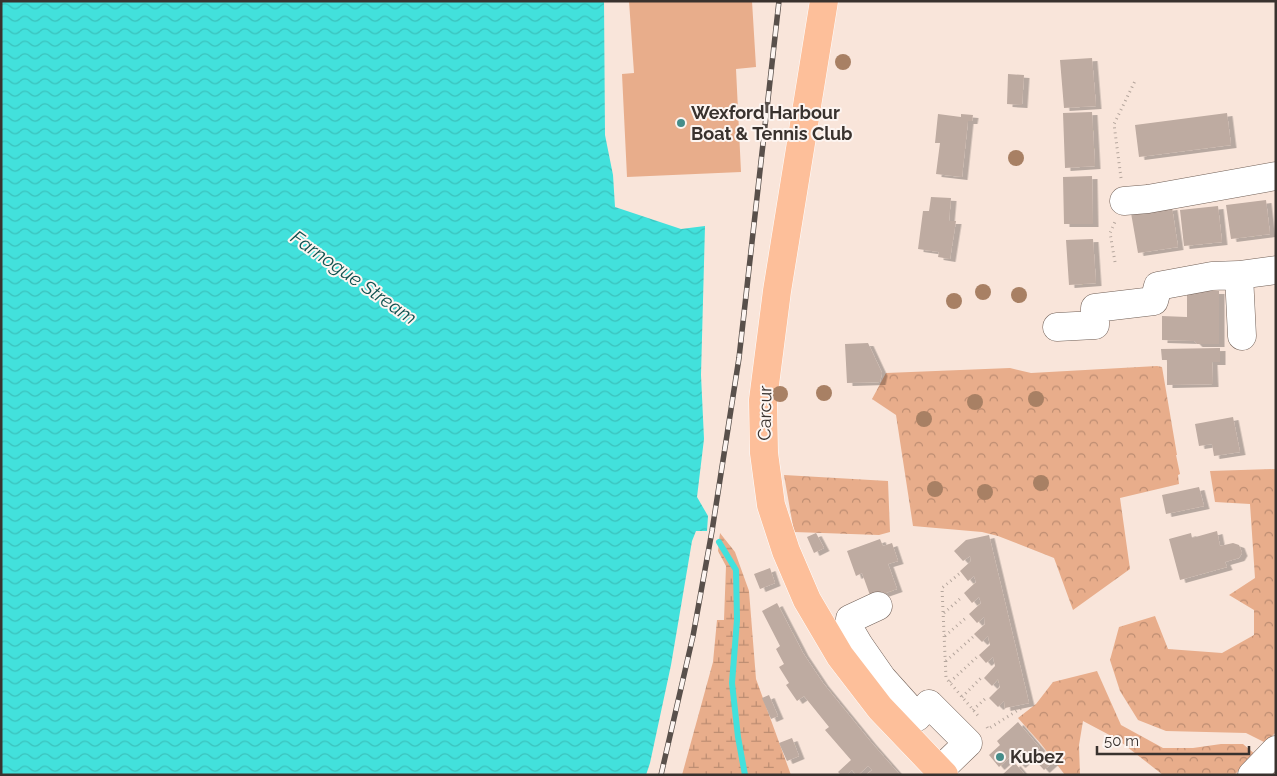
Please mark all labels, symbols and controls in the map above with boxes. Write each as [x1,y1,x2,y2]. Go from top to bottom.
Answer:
place label: Wexford Harbour Boat & Tennis Club [691,102,853,144]
marker: Wexford Harbour Boat & Tennis Club [675,117,687,129]
water label: Farnogue Stream [287,226,421,328]
street label: Carcur [754,385,775,441]
scale bar [1097,724,1250,756]
text: 50 m [1104,732,1139,750]
place label: Kubez [1010,746,1064,767]
marker: Kubez [994,751,1006,763]

